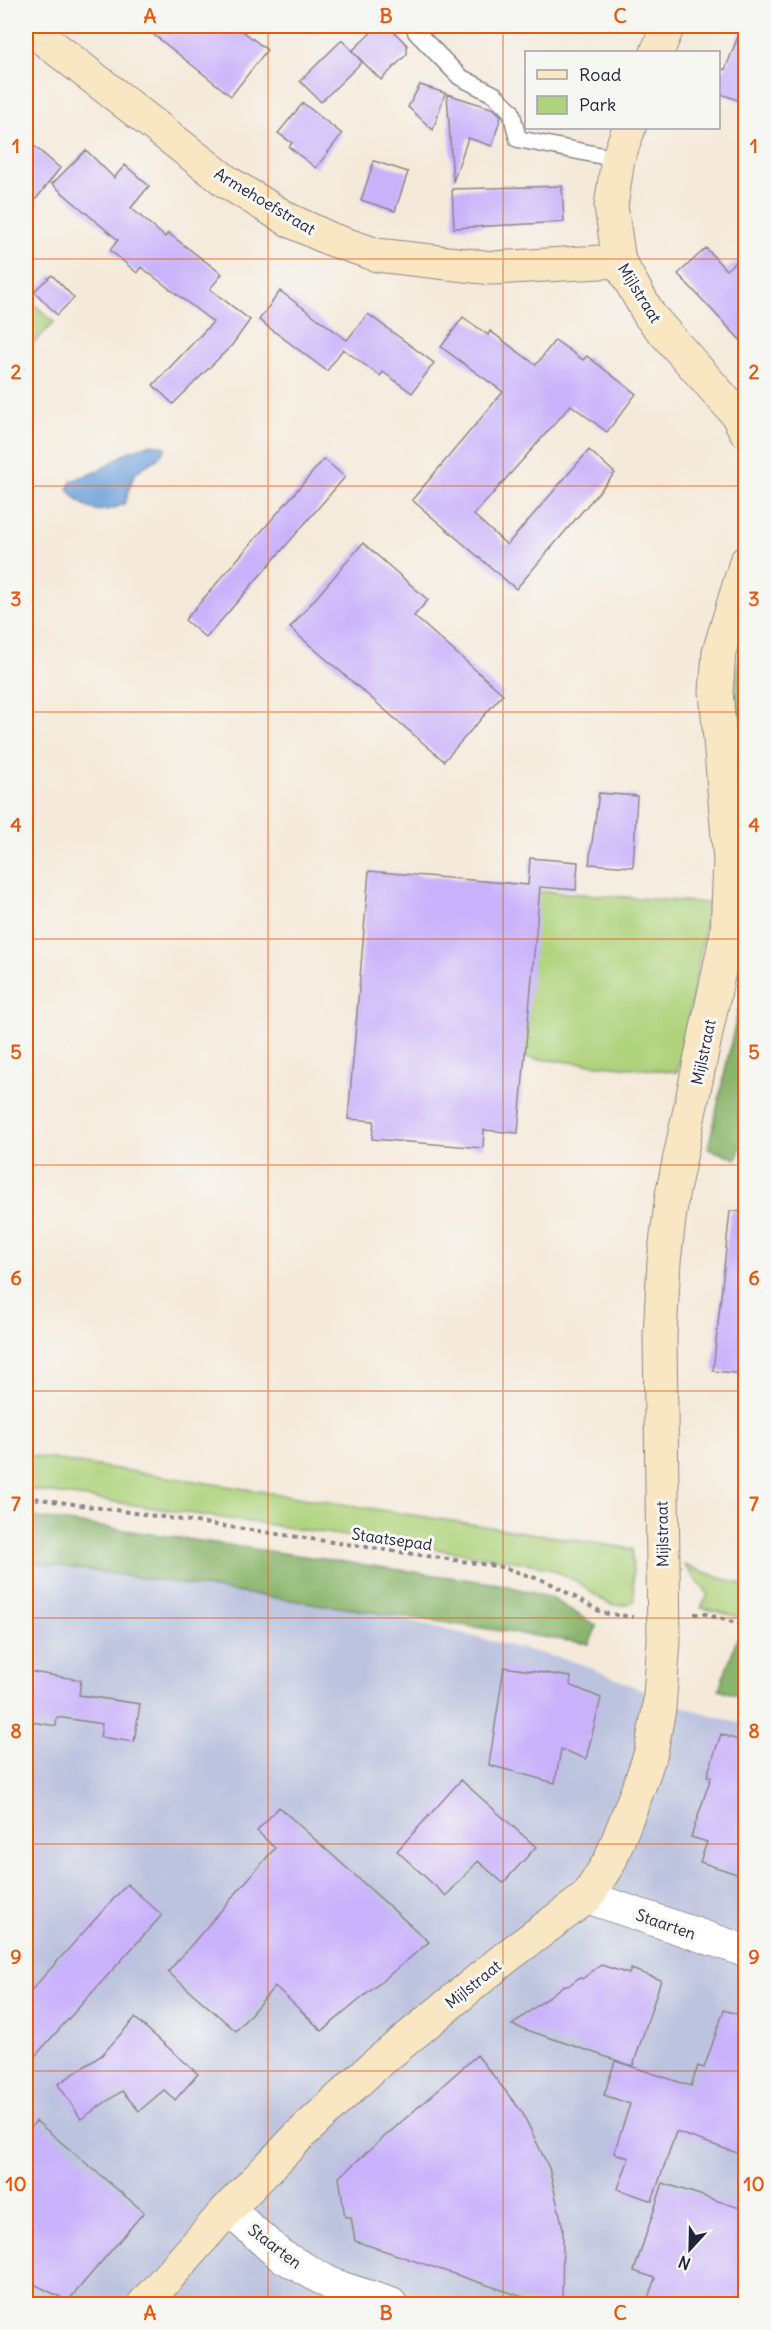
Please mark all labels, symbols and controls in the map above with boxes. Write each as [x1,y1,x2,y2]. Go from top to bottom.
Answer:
text: A [144,3,157,28]
text: B [379,3,393,28]
text: C [613,3,627,28]
legend [525,51,720,129]
text: Road [579,63,622,86]
text: Park [579,93,616,116]
text: 1 [12,133,20,158]
text: 1 [750,133,758,158]
street label: Armehoefstraat [211,163,320,239]
street label: Mijlstraat [614,260,666,327]
text: 2 [11,359,22,384]
text: 2 [749,359,760,384]
text: 3 [10,586,22,611]
text: 3 [748,586,760,611]
text: 4 [10,812,22,837]
text: 4 [748,812,760,837]
street label: Mijlstraat [686,1017,720,1086]
text: 5 [10,1039,22,1064]
text: 5 [748,1039,760,1064]
text: 6 [10,1265,22,1290]
text: 6 [748,1265,760,1290]
text: 7 [11,1491,21,1516]
text: 7 [749,1491,759,1516]
street label: Mijlstraat [651,1500,673,1567]
street label: Staatsepad [350,1523,434,1555]
text: 8 [10,1718,22,1743]
text: 8 [748,1718,760,1743]
street label: Staarten [633,1904,699,1944]
text: 9 [10,1944,22,1969]
text: 9 [748,1944,760,1969]
street label: Mijlstraat [441,1955,506,2013]
text: 10 [5,2171,27,2196]
text: 10 [743,2171,765,2196]
street label: Staarten [244,2219,306,2273]
north arrow [660,2219,720,2279]
text: N [676,2252,693,2274]
text: A [144,2300,157,2325]
text: B [379,2300,393,2325]
text: C [613,2300,627,2325]

